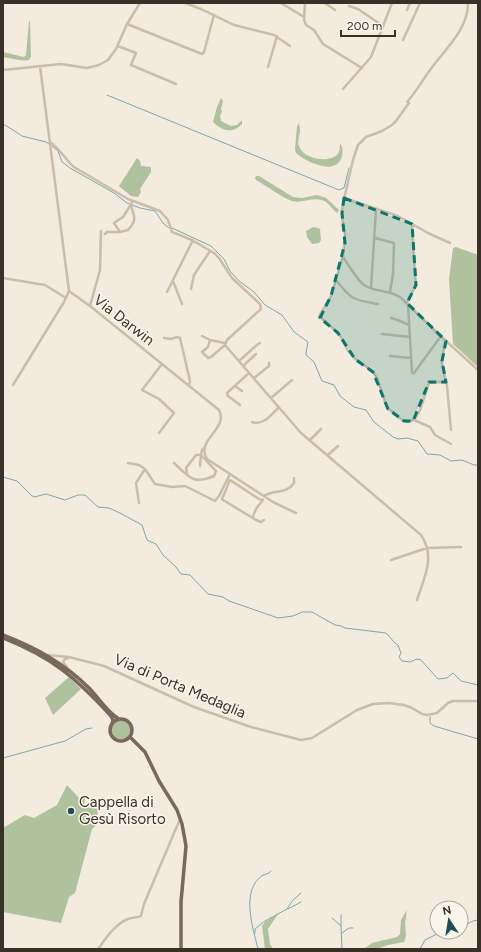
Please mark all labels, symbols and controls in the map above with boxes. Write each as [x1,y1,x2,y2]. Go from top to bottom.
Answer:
scale bar [341,12,395,38]
text: 200 m [347,19,382,33]
street label: Via Darwin [90,291,158,349]
street label: Via di Porta Medaglia [112,650,248,722]
place label: Cappella di Gesù Risorto [79,793,166,828]
marker: Cappella di Gesù Risorto [66,806,76,816]
north arrow [429,900,469,940]
text: N [442,903,453,918]

